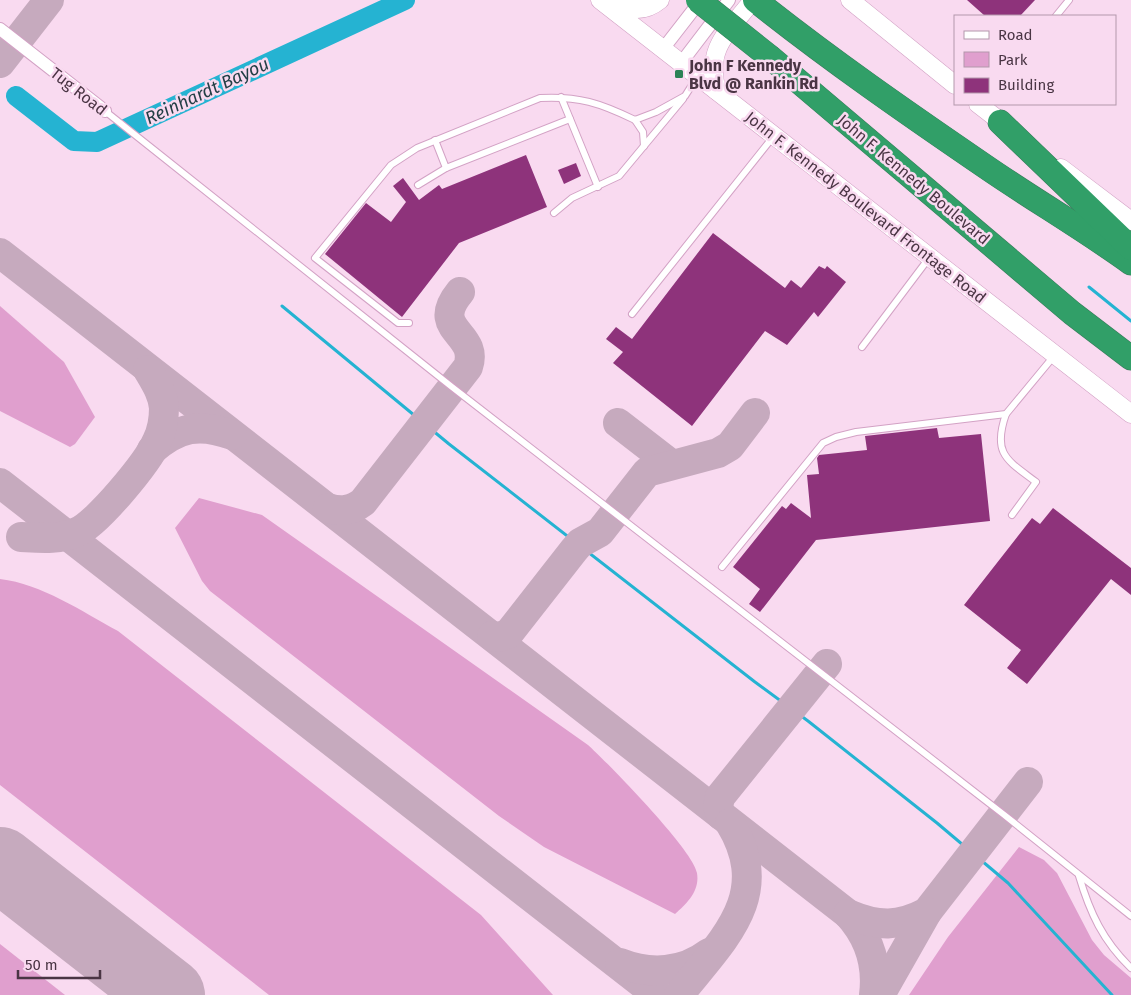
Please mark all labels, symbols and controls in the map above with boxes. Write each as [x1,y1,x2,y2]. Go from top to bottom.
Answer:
legend [954,15,1116,105]
text: Road [998,26,1033,44]
text: Park [998,51,1028,69]
water label: Reinhardt Bayou [141,53,273,129]
place label: John F Kennedy Blvd @ Rankin Rd [688,56,818,93]
street label: Tug Road [47,63,111,119]
marker: John F Kennedy Blvd @ Rankin Rd [673,68,685,80]
text: Building [998,76,1054,94]
street label: John F. Kennedy Boulevard Frontage Road [742,107,990,307]
street label: John F. Kennedy Boulevard [834,110,993,248]
scale bar [18,948,100,980]
text: 50 m [25,956,58,974]

